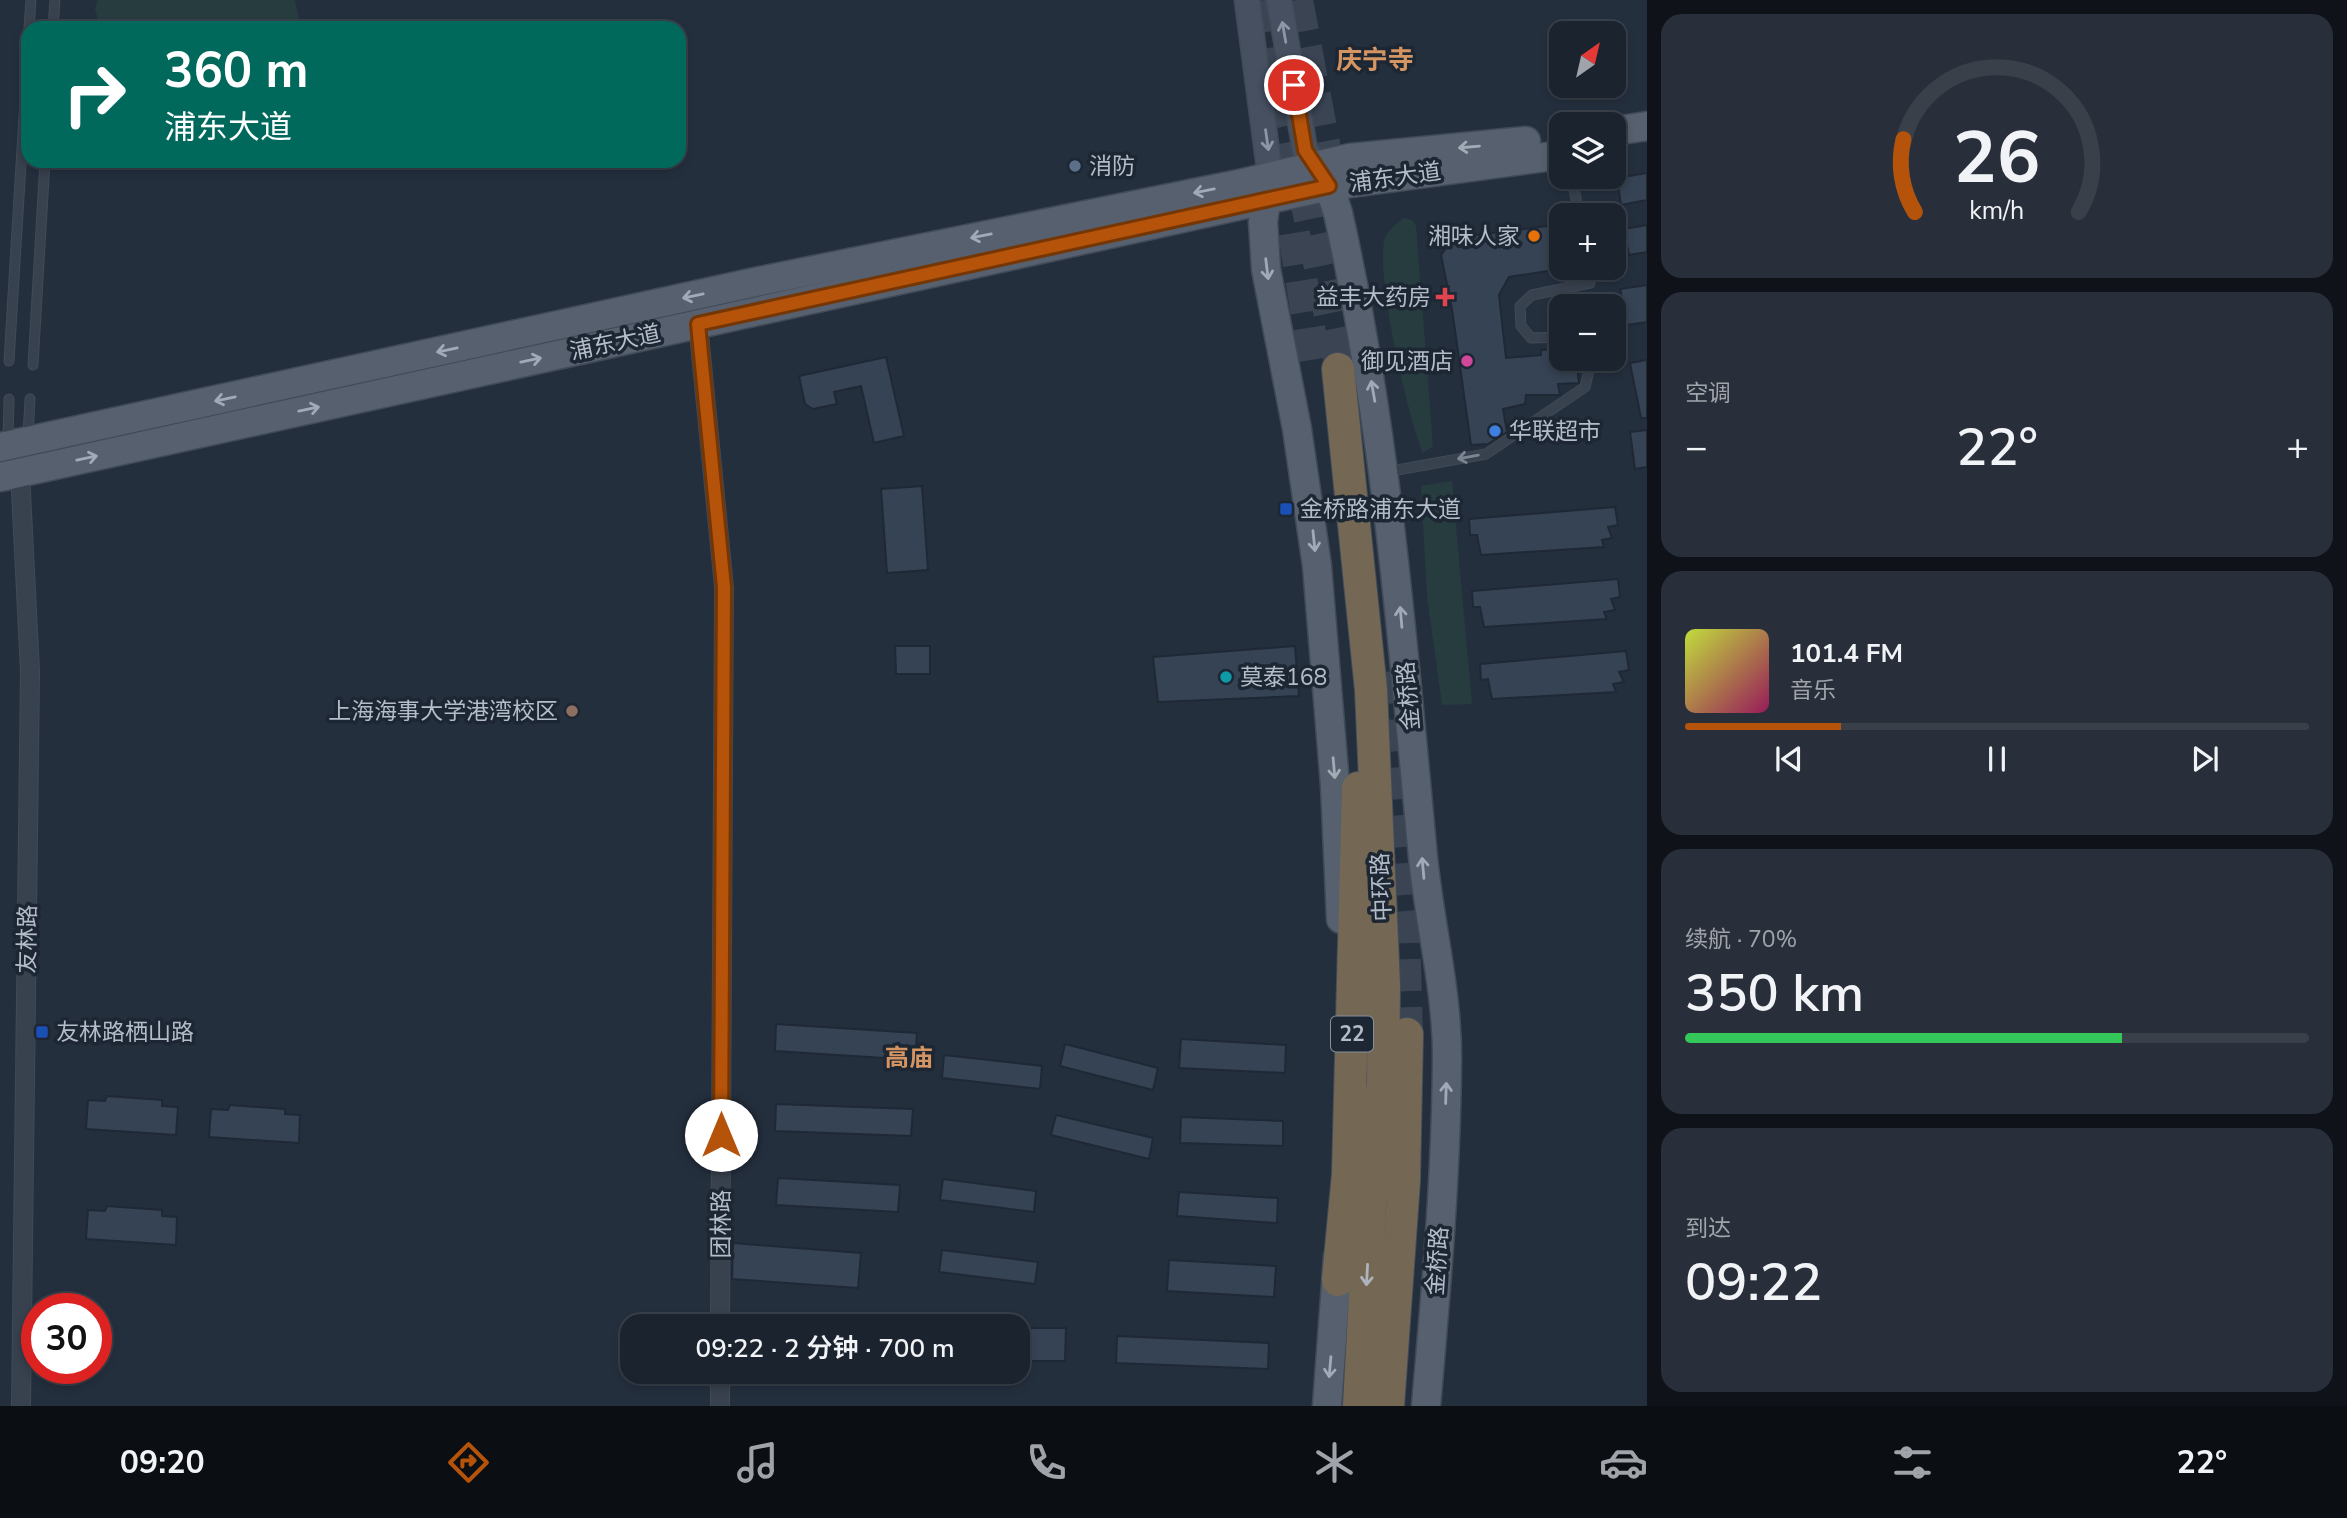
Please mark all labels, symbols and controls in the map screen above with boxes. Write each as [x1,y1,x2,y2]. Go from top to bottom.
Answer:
one-way arrow [1277,21,1290,44]
north arrow [1549,21,1626,98]
map controls [1549,21,1626,371]
text: 360 m [164,37,308,104]
district label: 庆宁寺 [1336,43,1414,78]
icon: right [49,49,140,140]
pin [1264,55,1324,115]
icon: arrive [1275,66,1313,104]
text: 浦东大道 [164,106,292,149]
text: 26 [1953,109,2041,209]
button: layers [1549,112,1626,189]
one-way arrow [1261,128,1274,151]
one-way arrow [1458,141,1480,154]
place label: 消防 [1089,151,1135,182]
street label: 浦东大道 [1347,156,1443,199]
marker: 消防 [1067,158,1083,174]
one-way arrow [1193,185,1216,199]
text: km/h [1969,194,2025,228]
button: + [1549,203,1626,280]
place label: 湘味人家 [1428,221,1520,252]
marker: 湘味人家 [1526,228,1542,244]
one-way arrow [970,230,993,244]
one-way arrow [1260,257,1273,280]
place label: 益丰大药房 [1316,282,1431,313]
one-way arrow [682,289,705,303]
marker: 益丰大药房 [1437,289,1453,305]
button: − [1549,294,1626,371]
street label: 浦东大道 [567,318,663,367]
one-way arrow [436,344,459,357]
place label: 御见酒店 [1361,346,1453,377]
one-way arrow [519,353,542,367]
marker: 御见酒店 [1459,353,1475,369]
text: 空调 [1685,378,1731,409]
one-way arrow [1365,380,1379,403]
one-way arrow [214,393,237,407]
one-way arrow [297,402,320,415]
text: 22° [1956,412,2038,483]
place label: 华联超市 [1509,416,1601,447]
text: − [1685,422,1708,473]
text: + [2286,422,2309,473]
marker: 华联超市 [1487,423,1503,439]
one-way arrow [75,450,98,464]
one-way arrow [1457,451,1480,464]
place label: 金桥路浦东大道 [1300,494,1461,525]
marker: 金桥路浦东大道 [1278,501,1294,517]
one-way arrow [1307,530,1320,552]
one-way arrow [1394,606,1407,629]
text: 101.4 FM [1790,636,1903,671]
street label: 金桥路 [1390,660,1427,732]
place label: 莫泰168 [1240,662,1327,693]
marker: 莫泰168 [1218,669,1234,685]
text: 音乐 [1790,675,1836,706]
place label: 上海海事大学港湾校区 [328,696,558,727]
marker: 上海海事大学港湾校区 [564,703,580,719]
icon: previous [1770,740,1808,778]
icon: pause [1978,740,2016,778]
icon: next [2186,740,2224,778]
one-way arrow [1328,756,1341,779]
street label: 中环路 [1365,852,1398,922]
one-way arrow [1417,857,1430,880]
street label: 友林路 [11,904,44,974]
text: 续航 · 70% [1685,924,1797,955]
text: 350 km [1685,958,1864,1029]
road number: 22 [1331,1016,1373,1052]
place label: 友林路栖山路 [56,1017,194,1048]
marker: 友林路栖山路 [34,1024,50,1040]
district label: 高庙 [885,1042,933,1074]
one-way arrow [1440,1082,1453,1105]
position arrow [684,1098,758,1172]
street label: 团林路 [706,1190,737,1259]
text: 到达 [1685,1213,1731,1244]
street label: 金桥路 [1420,1226,1455,1297]
text: 09:22 [1685,1247,1822,1318]
one-way arrow [1360,1263,1373,1286]
speed limit sign: 30 [21,1293,112,1384]
text: 09:22 · 2 分钟 · 700 m [696,1331,954,1366]
one-way arrow [1323,1356,1336,1378]
icon: directions [444,1438,493,1487]
icon: music [733,1438,782,1487]
icon: phone [1022,1438,1071,1487]
icon: climate [1310,1438,1359,1487]
icon: car [1599,1438,1648,1487]
icon: filters [1888,1438,1937,1487]
text: 09:20 [120,1441,205,1484]
text: 22° [2177,1441,2227,1484]

